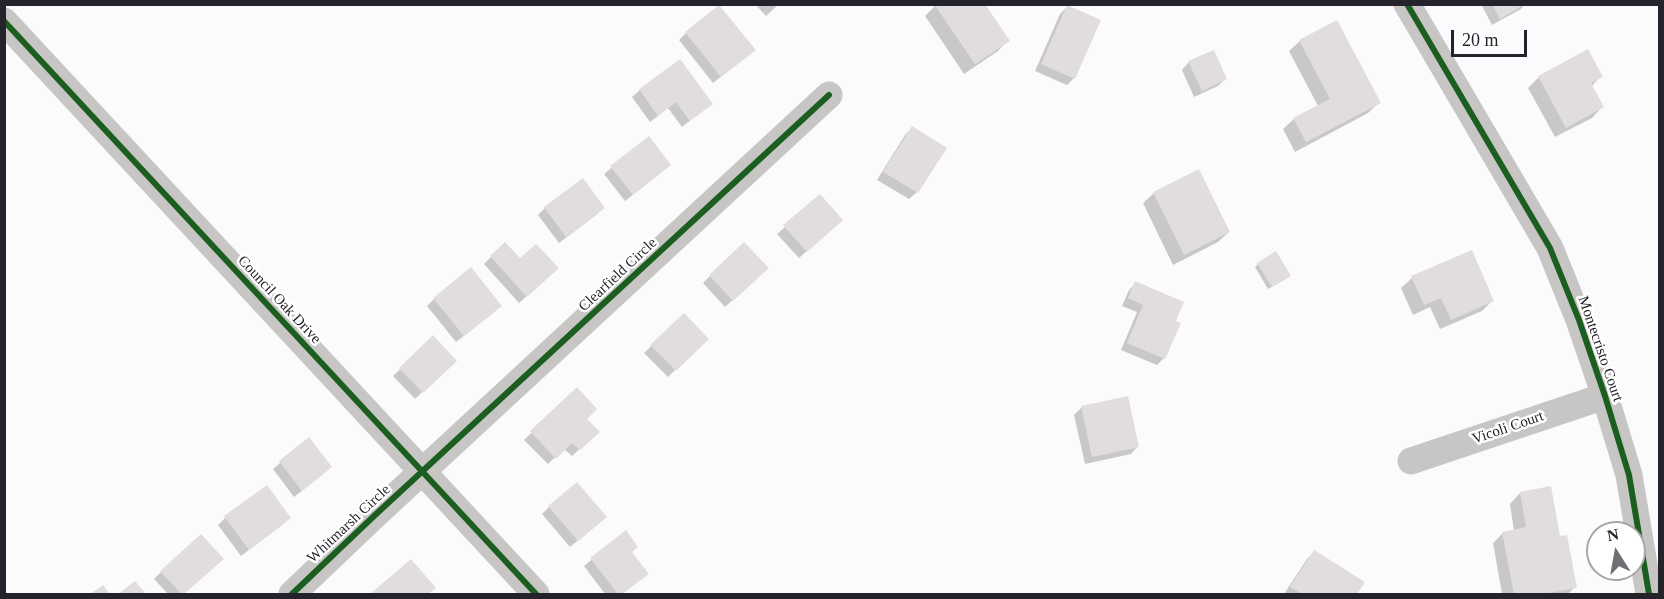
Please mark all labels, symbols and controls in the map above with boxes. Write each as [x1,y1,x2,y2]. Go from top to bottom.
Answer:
scale bar [1454,18,1530,56]
text: 20 m [1462,30,1499,50]
street label: Clearfield Circle [575,234,661,316]
street label: Council Oak Drive [233,252,325,348]
street label: Montecristo Court [1574,294,1626,404]
street label: Vicoli Court [1470,407,1546,449]
street label: Whitmarsh Circle [304,481,394,567]
north arrow [1586,521,1646,581]
text: N [1606,525,1620,544]

